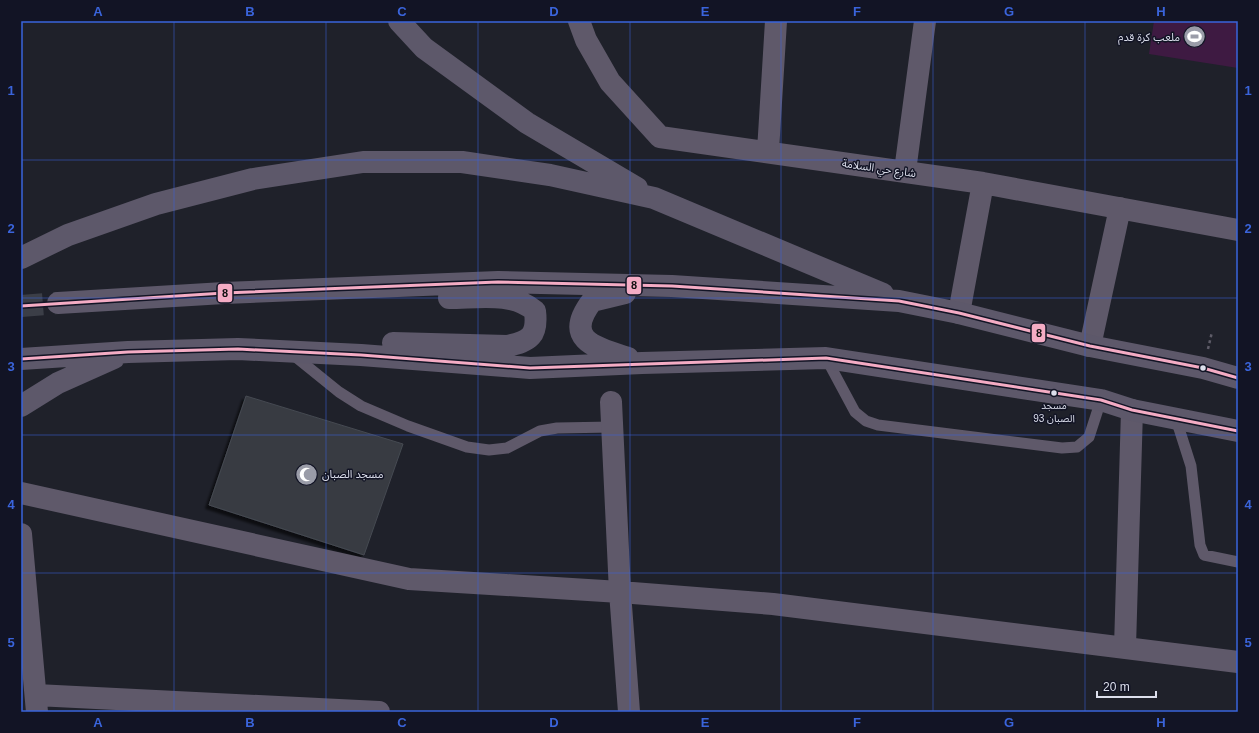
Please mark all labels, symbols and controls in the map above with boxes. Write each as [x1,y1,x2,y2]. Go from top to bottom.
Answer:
text: A [93,4,103,19]
text: B [245,4,255,19]
text: C [397,4,407,19]
text: D [549,4,559,19]
text: E [701,4,710,19]
text: F [853,4,861,19]
text: G [1004,4,1014,19]
text: H [1156,4,1166,19]
sports icon: ملعب كرة قدم [1182,24,1208,50]
place label: ملعب كرة قدم [1118,31,1180,45]
text: 1 [7,83,15,98]
text: 1 [1244,83,1252,98]
street label: شارع حي السلامة [841,157,917,183]
text: 2 [7,221,15,236]
text: 2 [1244,221,1252,236]
line badge: 8 [626,276,642,295]
text: 8 [631,279,637,291]
line badge: 8 [217,283,233,303]
text: 8 [222,287,228,299]
line badge: 8 [1031,323,1046,343]
text: 8 [1036,327,1042,339]
text: 3 [7,359,15,374]
text: 3 [1244,359,1252,374]
unlabelled marker [1198,363,1208,373]
marker: مسجد الصبان 93 [1049,388,1059,398]
place label: مسجد الصبان 93 [1033,400,1075,424]
mosque icon: مسجد الصبان [293,461,319,487]
place label: مسجد الصبان [322,468,384,481]
text: 4 [7,497,15,512]
text: 4 [1244,497,1252,512]
text: 5 [7,635,15,650]
text: 5 [1244,635,1252,650]
scale bar [1097,673,1156,699]
text: 20 m [1103,680,1130,694]
text: A [93,715,103,730]
text: B [245,715,255,730]
text: C [397,715,407,730]
text: D [549,715,559,730]
text: E [701,715,710,730]
text: F [853,715,861,730]
text: G [1004,715,1014,730]
text: H [1156,715,1166,730]

